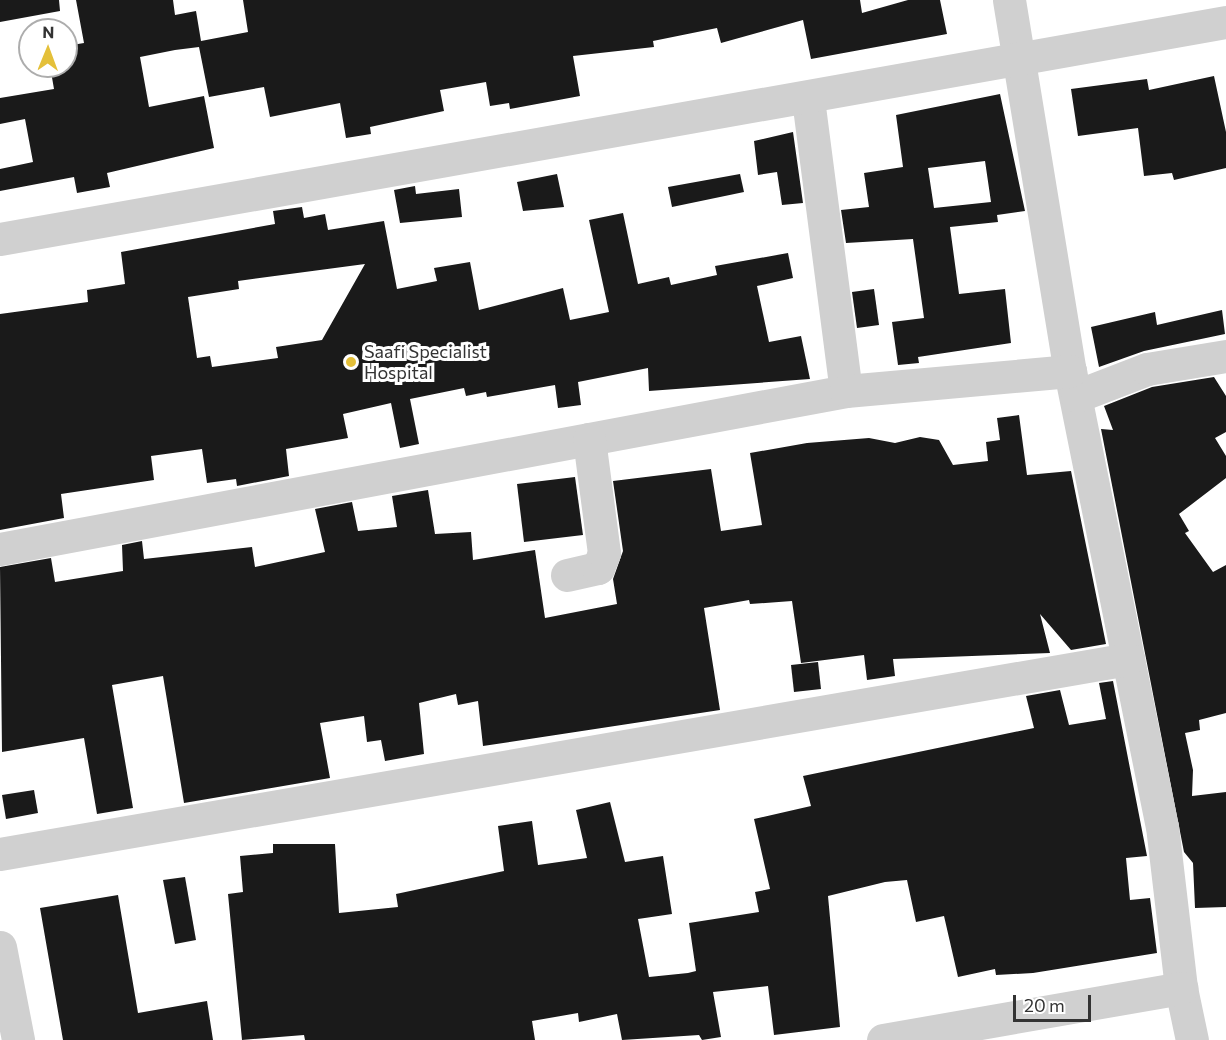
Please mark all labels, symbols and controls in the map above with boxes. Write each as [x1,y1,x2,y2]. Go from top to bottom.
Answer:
north arrow [18,18,78,78]
text: N [42,22,54,41]
place label: Saafi Specialist Hospital [364,341,487,384]
marker: Saafi Specialist Hospital [342,353,360,371]
scale bar [1016,983,1094,1021]
text: 20 m [1024,994,1065,1016]

